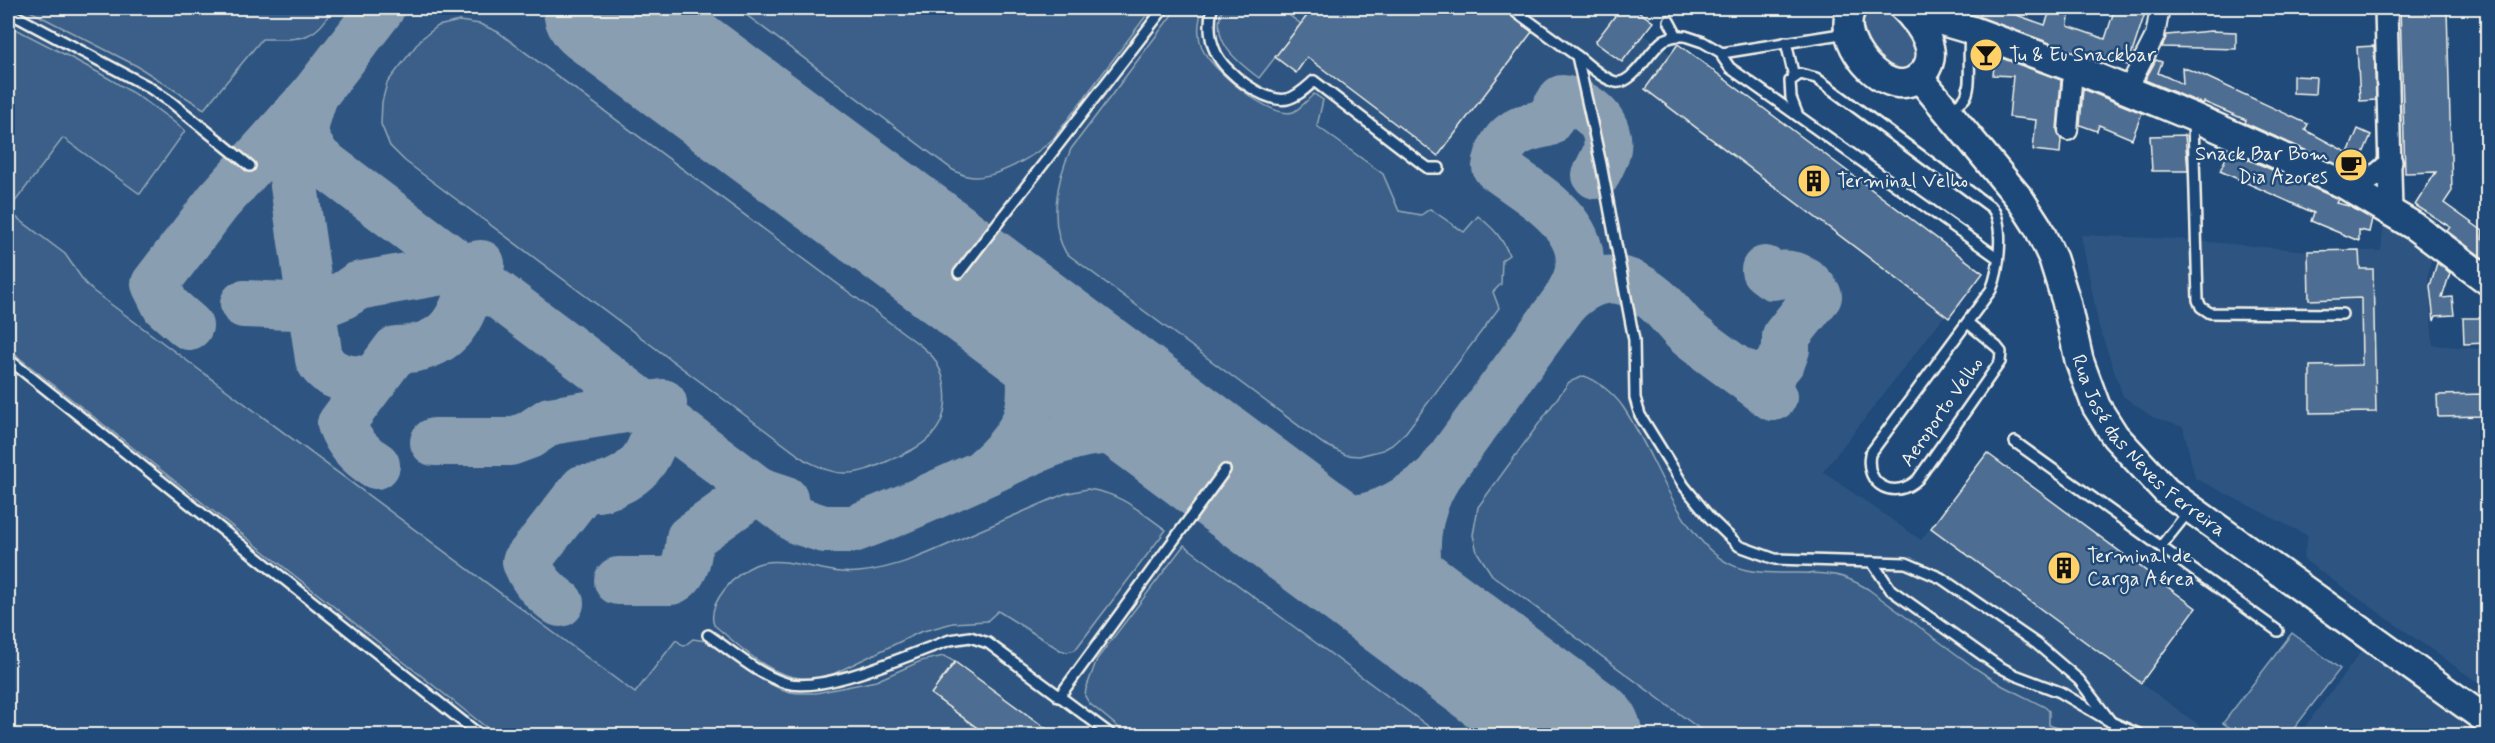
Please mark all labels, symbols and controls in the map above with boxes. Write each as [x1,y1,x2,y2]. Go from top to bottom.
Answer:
bar icon: Tu & Eu Snackbar [1968,37,2004,73]
place label: Tu & Eu Snackbar [2009,42,2157,69]
place label: Snack Bar Bom Dia Azores [2195,141,2328,191]
cafe icon: Snack Bar Bom Dia Azores [2333,147,2369,183]
building icon: Terminal Velho [1796,163,1832,199]
place label: Terminal Velho [1837,168,1968,195]
street label: Rua José das Neves Ferreira [2065,351,2231,543]
street label: Aeroporto Velho [1894,352,1990,472]
place label: Terminal de Carga Aérea [2087,543,2194,594]
building icon: Terminal de Carga Aérea [2046,550,2082,586]

